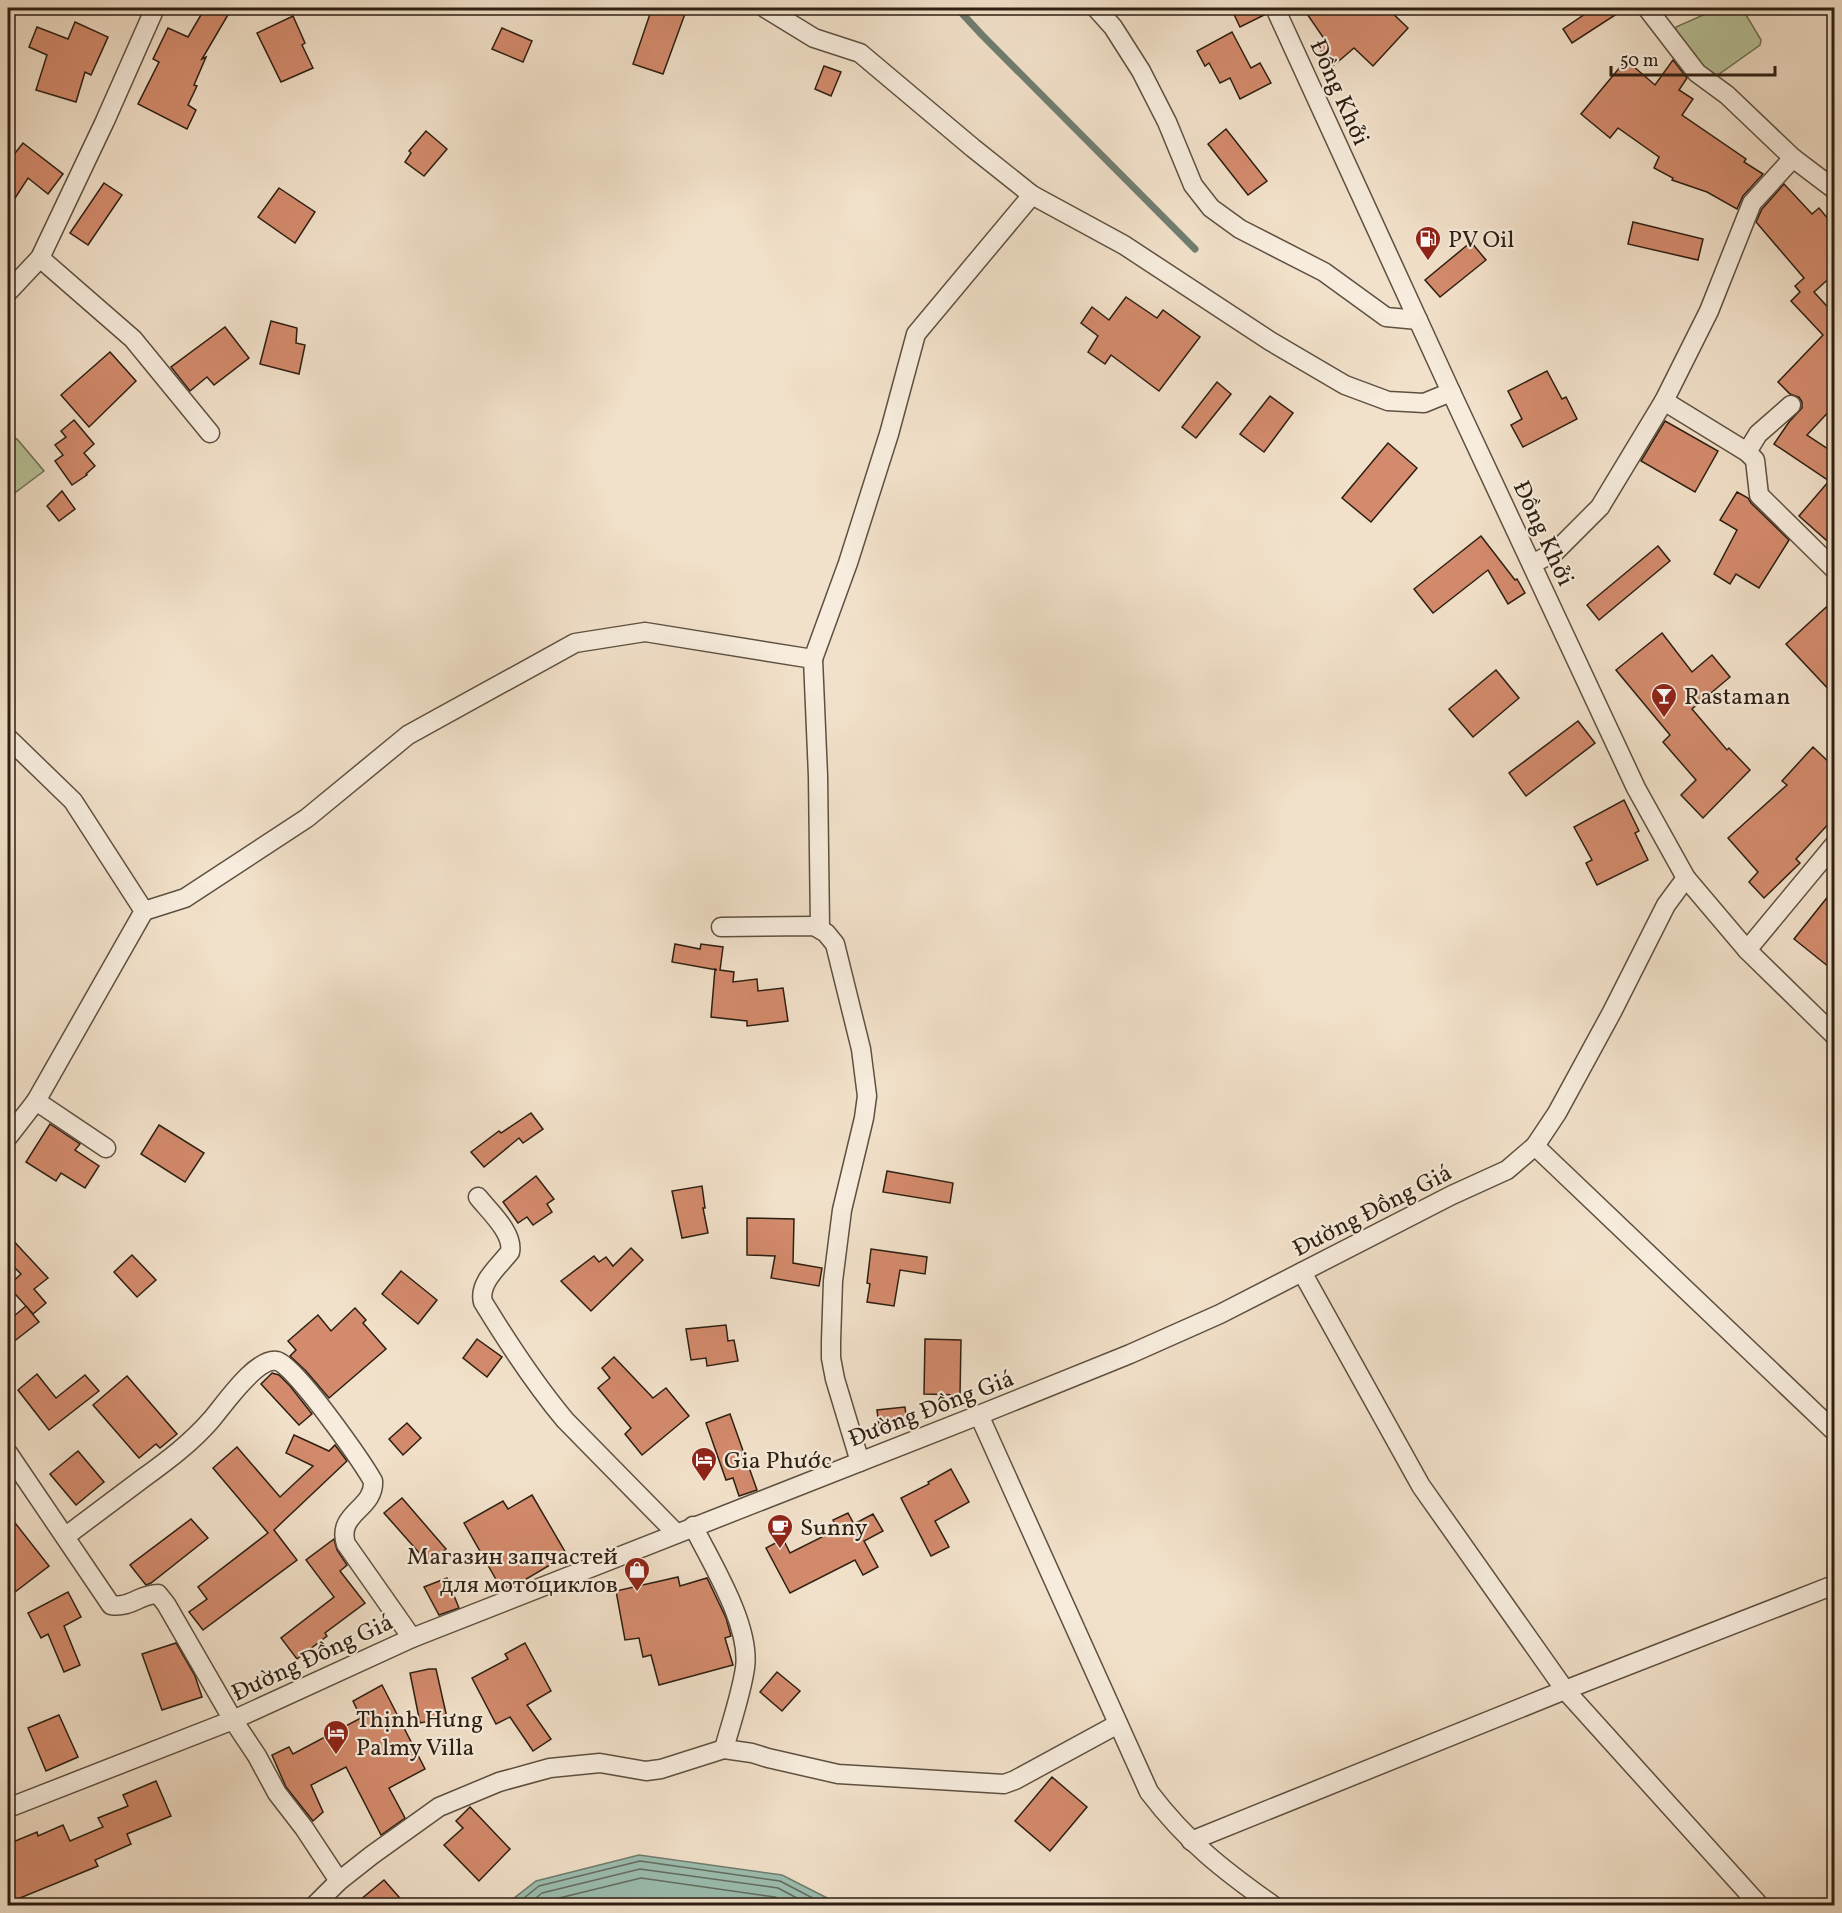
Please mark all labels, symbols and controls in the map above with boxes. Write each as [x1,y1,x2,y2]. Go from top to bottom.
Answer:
street label: Đồng Khởi [1300,34,1377,151]
scale bar [1611,39,1774,77]
text: 50 m [1620,49,1659,74]
fuel station icon: PV Oil [1413,224,1443,262]
place label: PV Oil [1448,224,1514,258]
street label: Đồng Khởi [1503,475,1581,592]
bar icon: Rastaman [1649,681,1679,719]
place label: Rastaman [1684,681,1791,715]
street label: Đường Đồng Giá [1287,1157,1459,1267]
street label: Đường Đồng Giá [844,1363,1019,1457]
hotel icon: Gia Phước [689,1445,719,1483]
place label: Gia Phước [724,1445,832,1479]
cafe icon: Sunny [765,1512,795,1550]
place label: Sunny [800,1512,867,1546]
place label: Магазин запчастей для мотоциклов [407,1541,618,1603]
shop icon: Магазин запчастей для мотоциклов [622,1555,652,1593]
street label: Đường Đồng Giá [226,1606,399,1711]
place label: Thịnh Hưng Palmy Villa [356,1704,483,1766]
hotel icon: Thịnh Hưng Palmy Villa [321,1718,351,1756]

